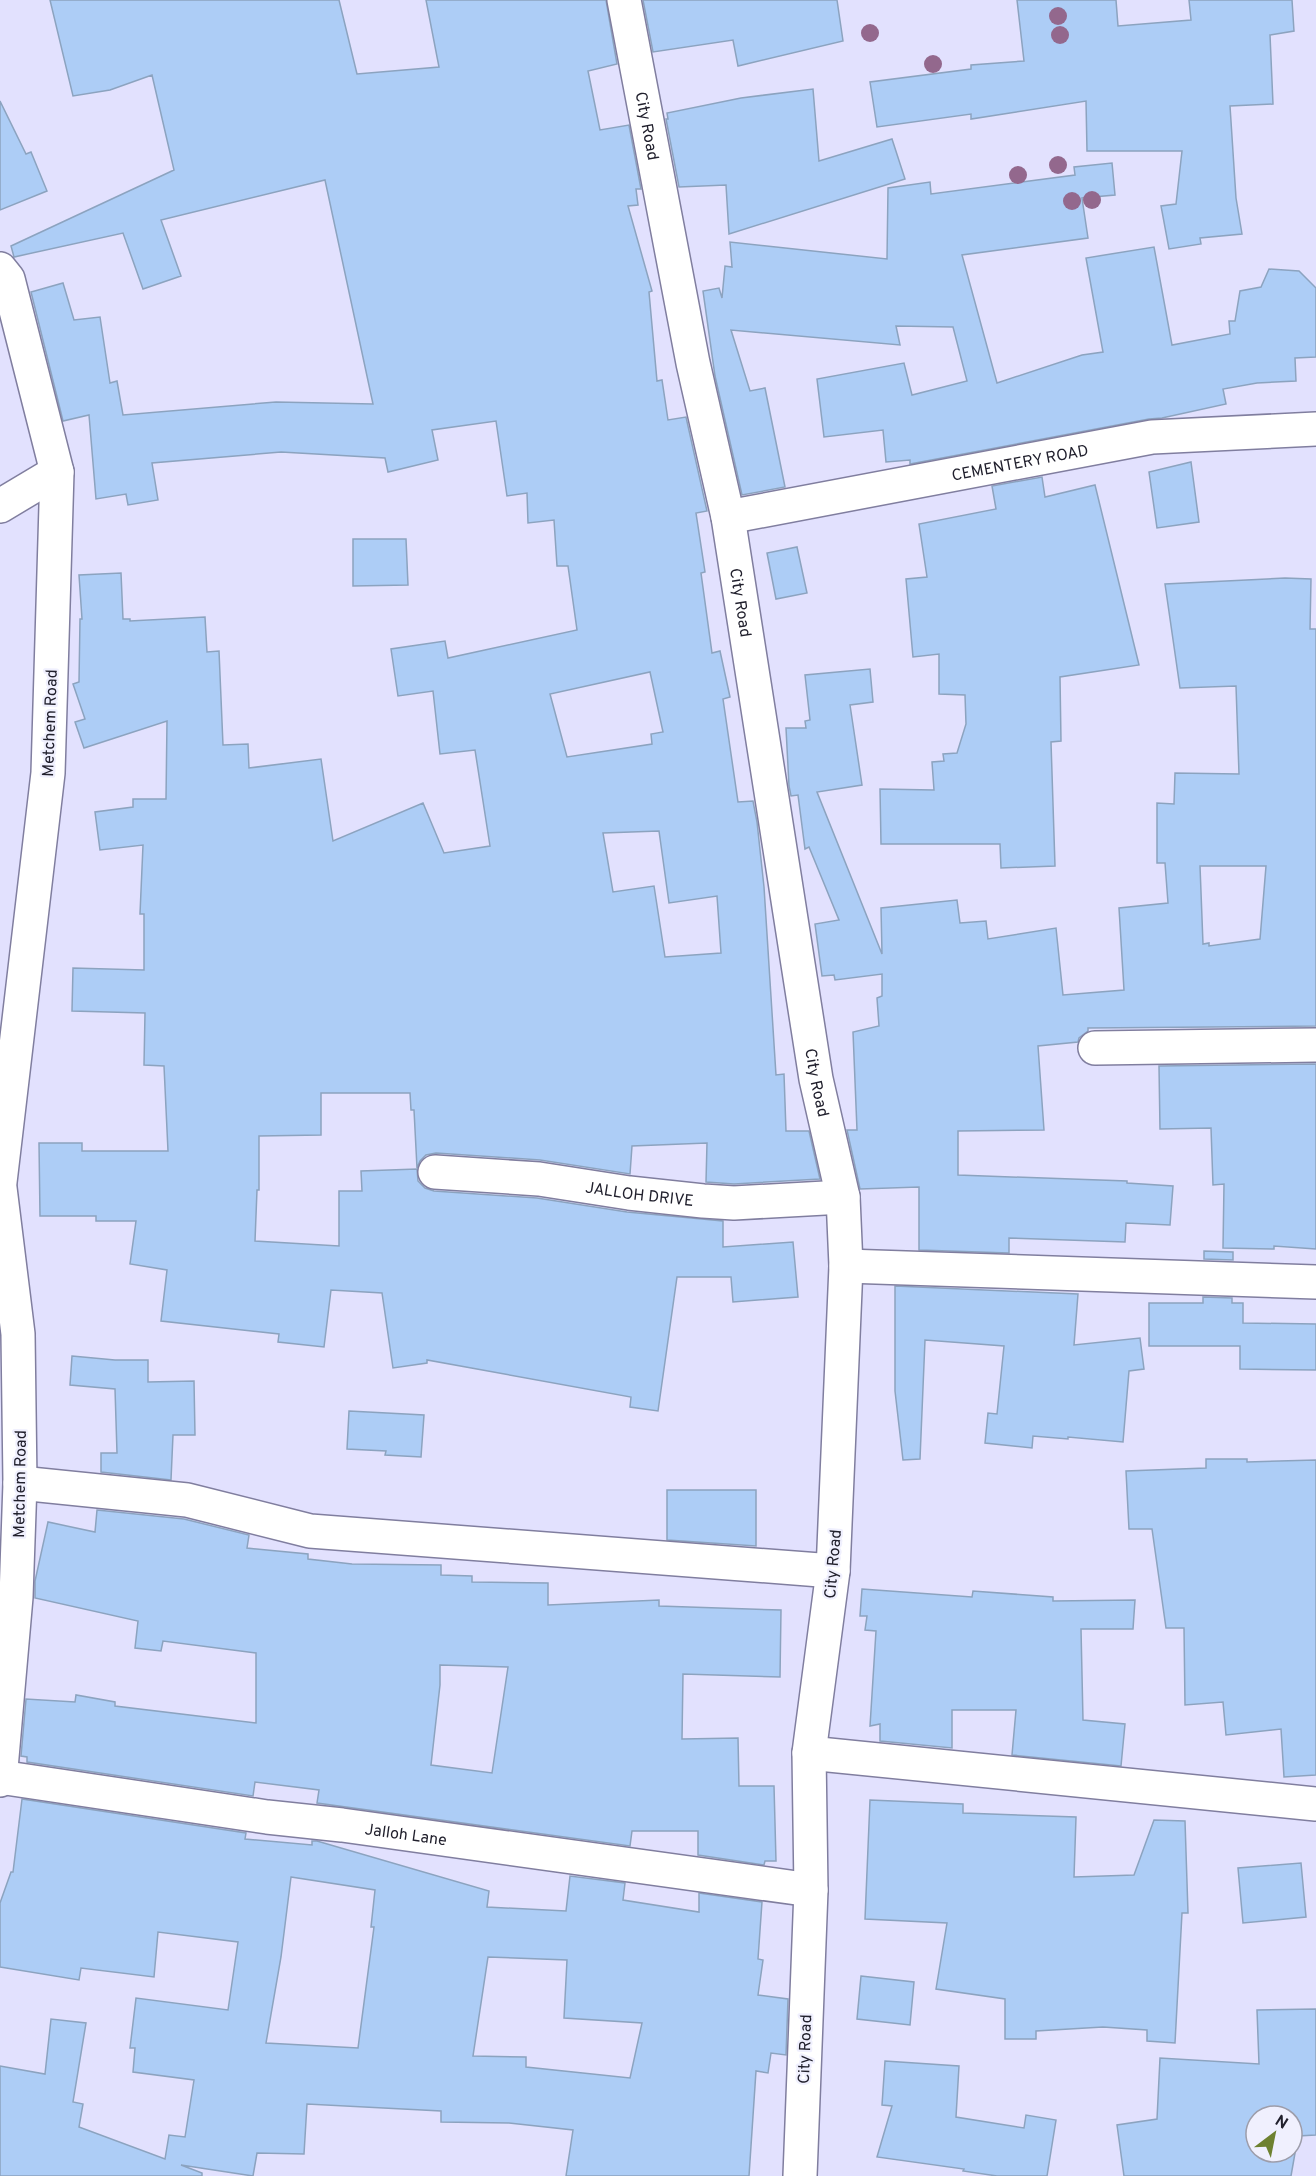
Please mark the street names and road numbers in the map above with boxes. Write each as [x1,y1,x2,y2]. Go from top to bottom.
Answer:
street label: City Road [630,90,662,162]
street label: CEMENTERY ROAD [950,441,1090,487]
street label: City Road [724,567,755,639]
street label: Metchem Road [39,669,63,777]
street label: City Road [799,1047,832,1119]
street label: JALLOH DRIVE [584,1178,695,1212]
street label: Metchem Road [10,1430,32,1538]
street label: City Road [821,1529,847,1600]
street label: Jalloh Lane [363,1820,448,1851]
street label: City Road [795,2014,817,2084]

